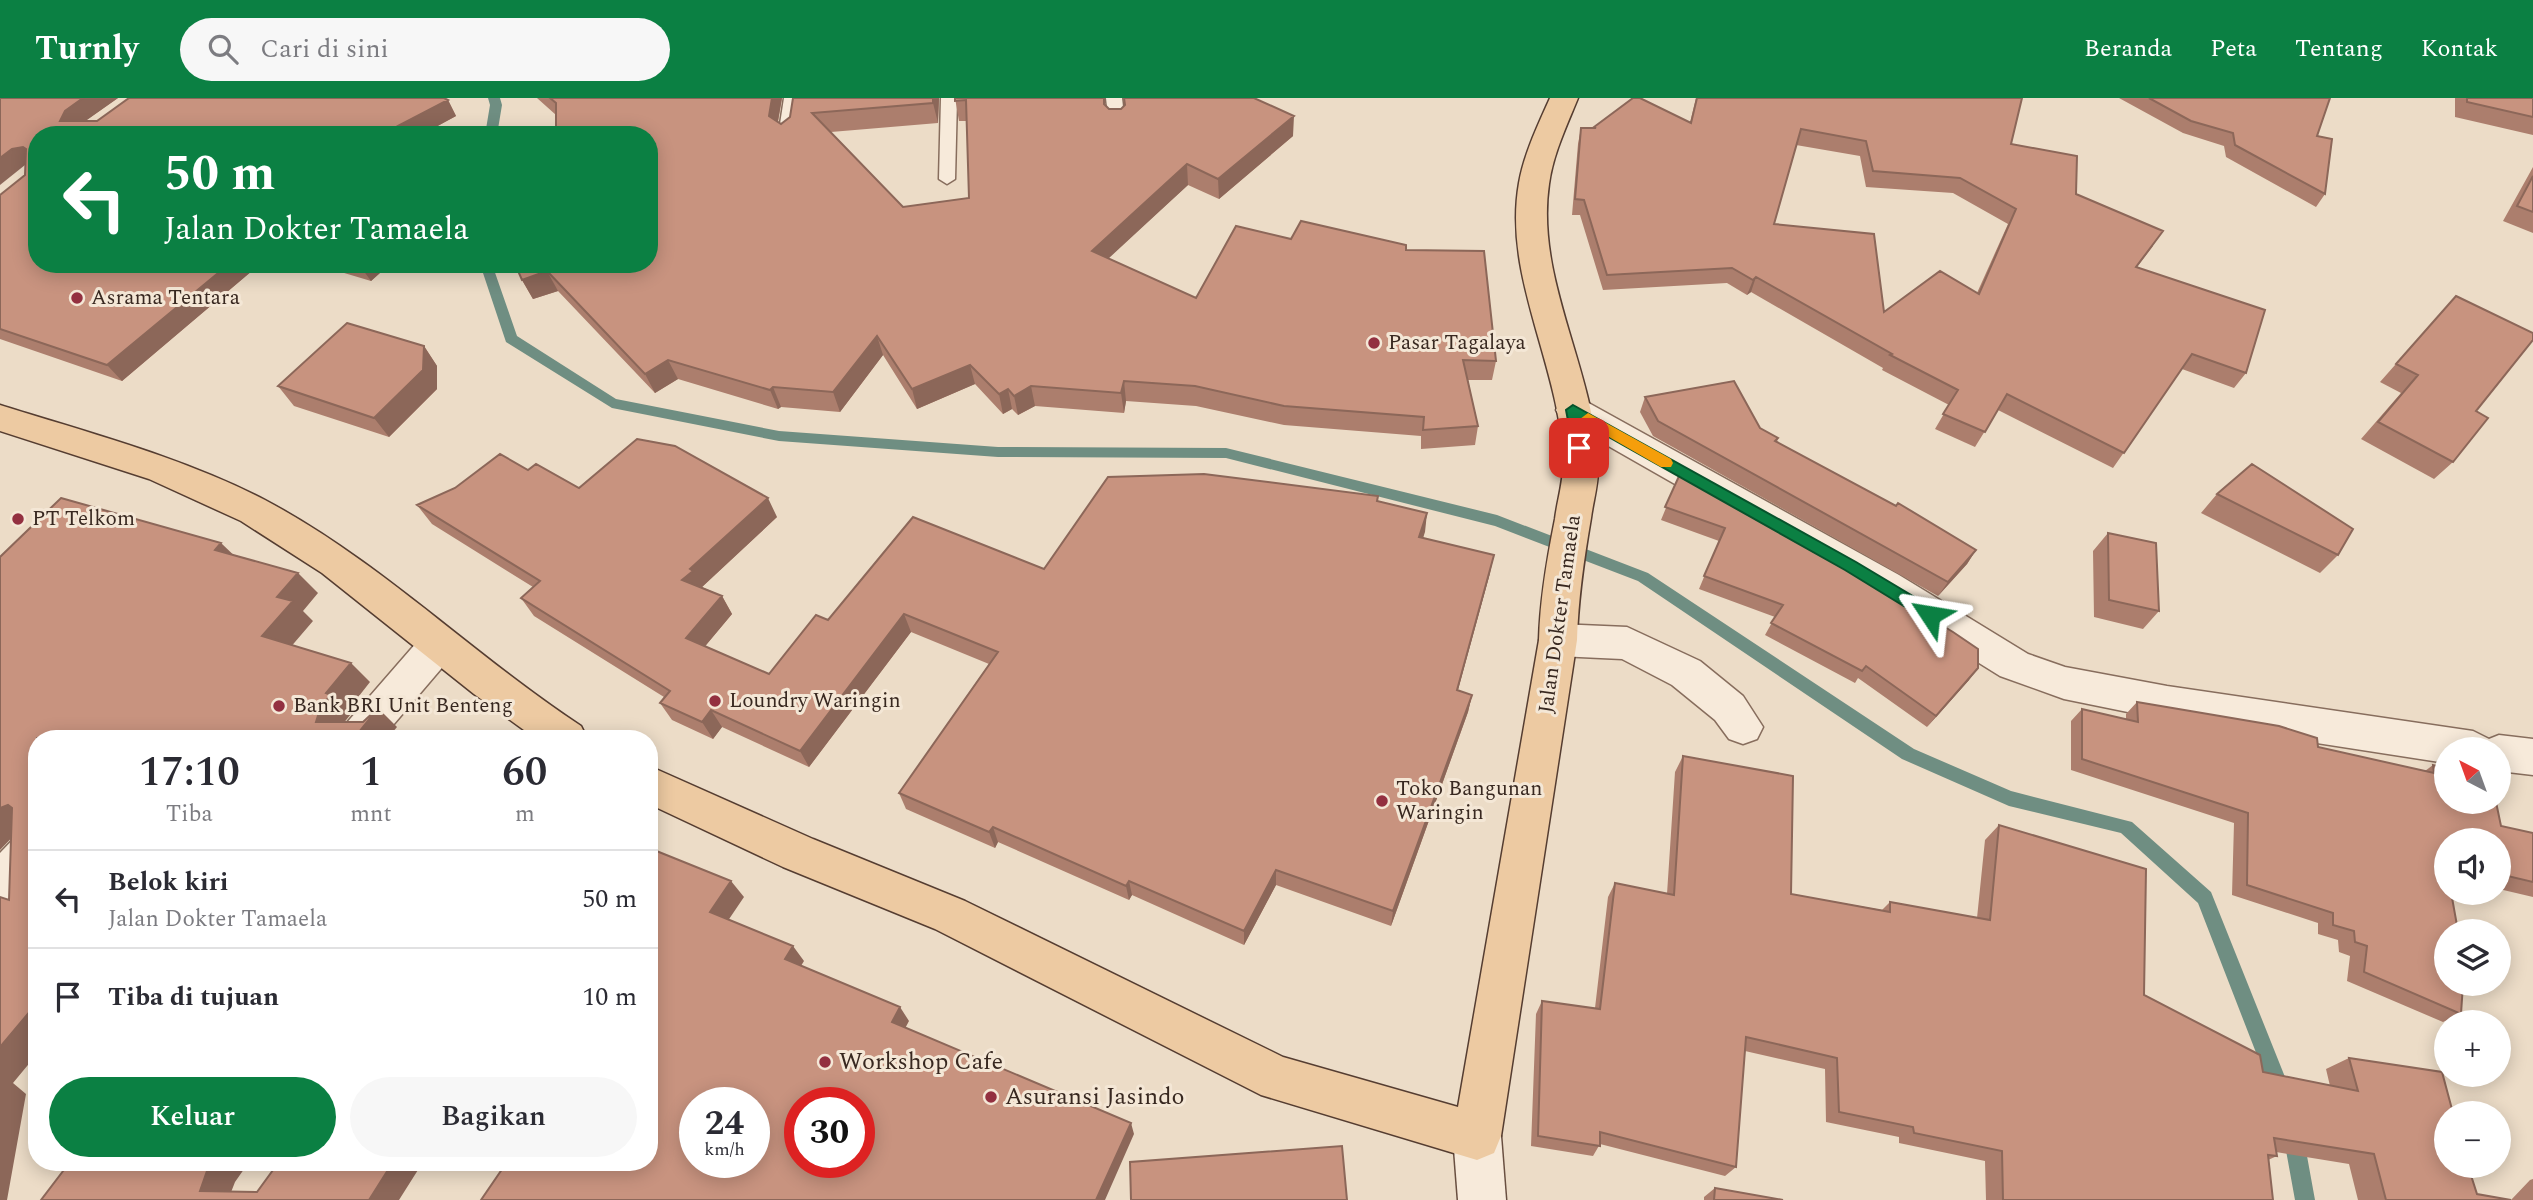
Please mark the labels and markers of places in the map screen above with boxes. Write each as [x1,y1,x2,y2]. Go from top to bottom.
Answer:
place label: Asrama Tentara [91,282,241,314]
marker: Asrama Tentara [69,290,85,306]
place label: Pasar Tagalaya [1388,327,1526,359]
marker: Pasar Tagalaya [1366,335,1382,351]
pin [1549,418,1609,478]
place label: PT Telkom [32,503,135,535]
marker: PT Telkom [10,511,26,527]
place label: Loundry Waringin [729,685,901,717]
place label: Bank BRI Unit Benteng [293,690,513,722]
marker: Loundry Waringin [707,693,723,709]
marker: Bank BRI Unit Benteng [271,698,287,714]
place label: Toko Bangunan Waringin [1396,773,1542,829]
marker: Toko Bangunan Waringin [1374,793,1390,809]
place label: Workshop Cafe [839,1044,1003,1080]
marker: Workshop Cafe [817,1054,833,1070]
place label: Asuransi Jasindo [1005,1079,1185,1115]
marker: Asuransi Jasindo [983,1089,999,1105]

